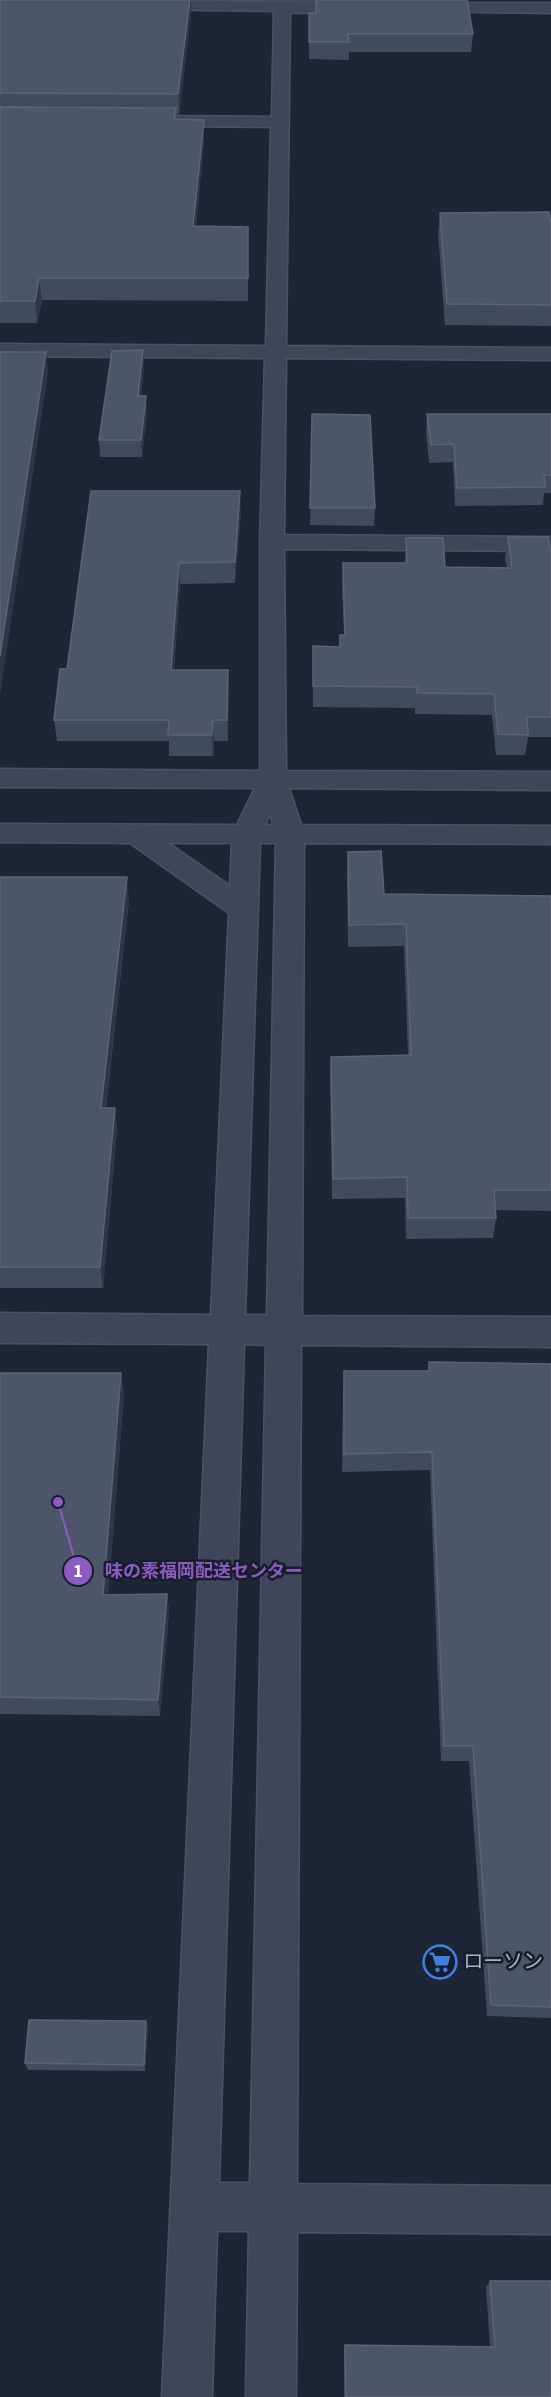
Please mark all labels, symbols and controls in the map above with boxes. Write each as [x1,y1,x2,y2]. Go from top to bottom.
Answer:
callout: 味の素福岡配送センター [63,1553,315,1589]
text: 1 [73,1559,83,1584]
text: 味の素福岡配送センター [105,1559,303,1584]
supermarket icon: ローソン [422,1944,458,1980]
place label: ローソン [463,1948,543,1976]

